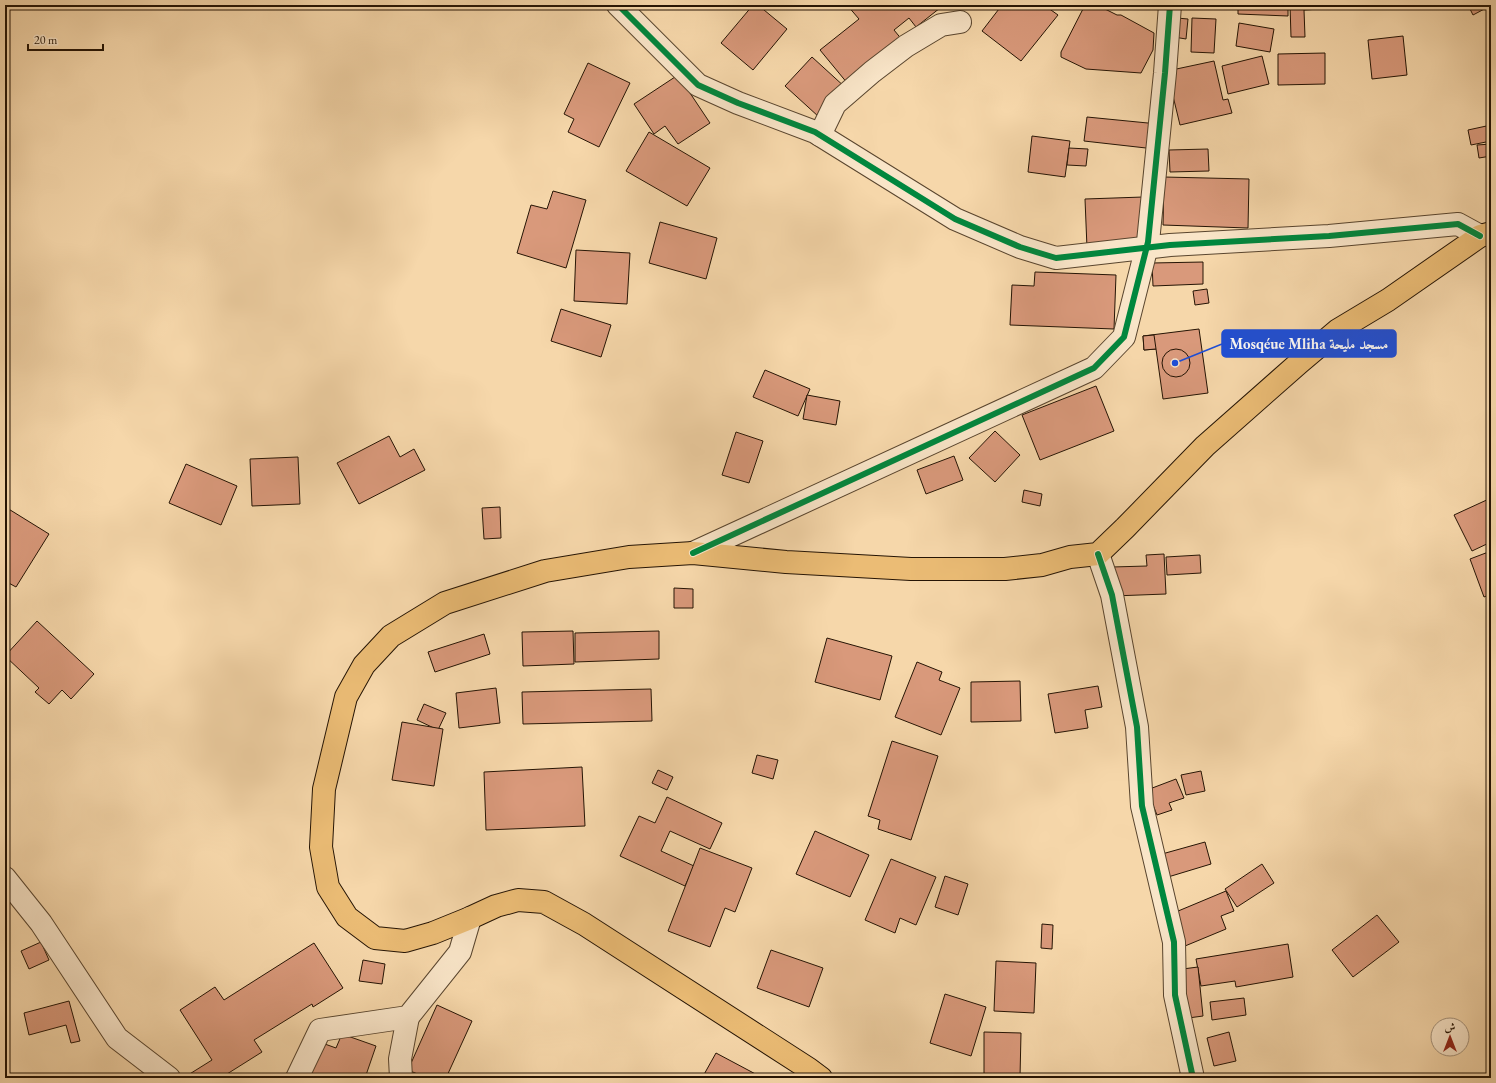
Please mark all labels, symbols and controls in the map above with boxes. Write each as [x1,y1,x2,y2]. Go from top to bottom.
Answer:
scale bar [28,26,103,52]
text: 20 m [34,32,58,48]
callout: Mosqéue Mliha مسجد مليحة [1222,330,1396,357]
text: Mosqéue Mliha مسجد مليحة [1230,334,1389,353]
north arrow [1430,1017,1470,1057]
text: ش [1445,1020,1456,1034]

